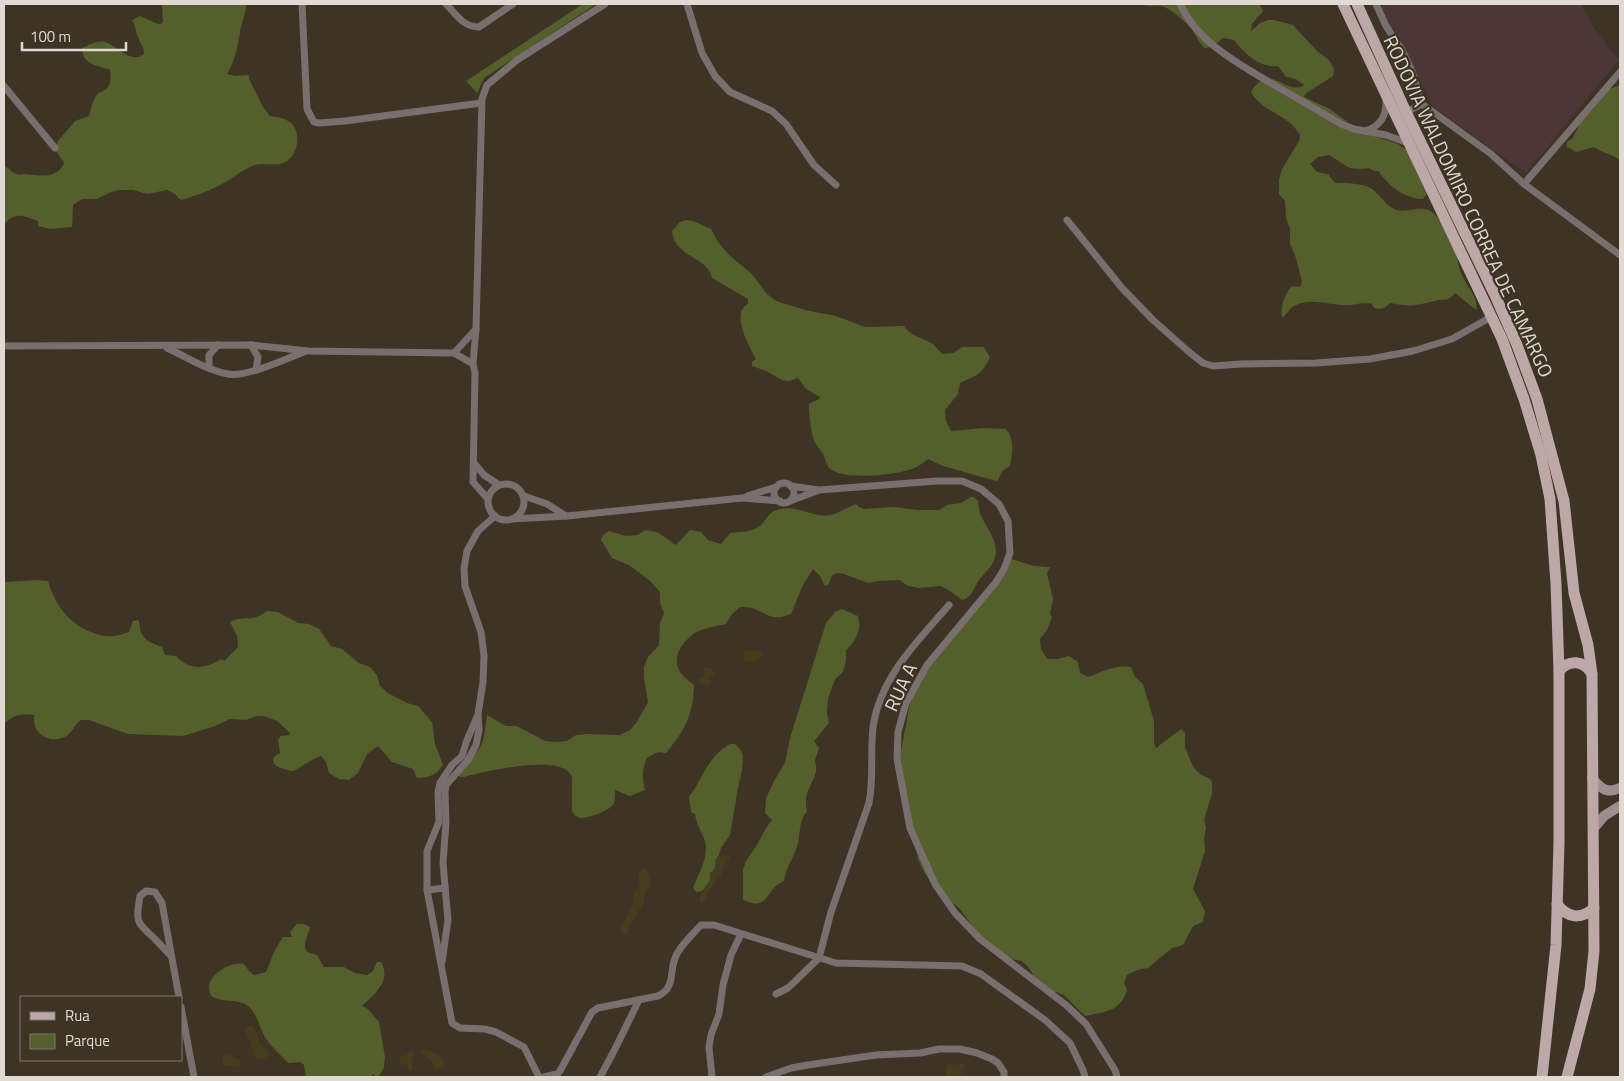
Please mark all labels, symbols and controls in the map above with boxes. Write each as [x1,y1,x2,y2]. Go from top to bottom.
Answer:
scale bar [22,20,126,52]
text: 100 m [30,25,71,48]
street label: RODOVIA WALDOMIRO CORREA DE CAMARGO [1377,30,1561,382]
street label: RUA A [876,658,924,716]
legend [20,996,182,1061]
text: Rua [65,1004,90,1027]
text: Parque [65,1029,110,1052]

